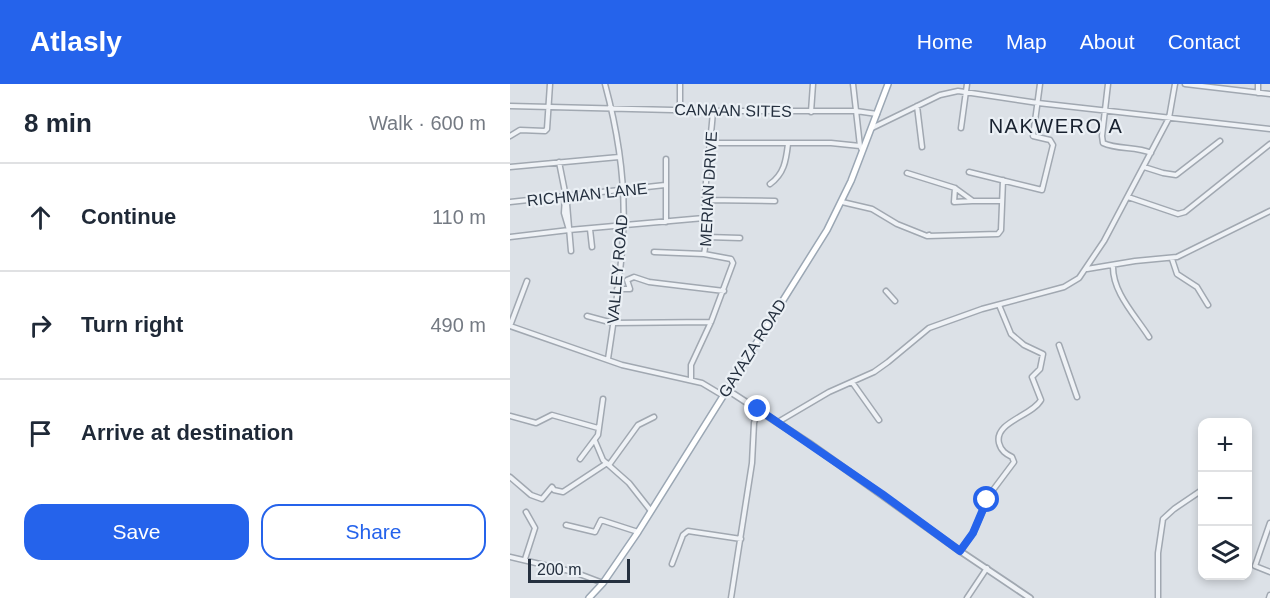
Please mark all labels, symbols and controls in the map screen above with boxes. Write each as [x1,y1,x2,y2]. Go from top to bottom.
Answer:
text: Atlasly [30,26,122,57]
text: Home [917,30,973,53]
text: Map [1006,30,1047,53]
text: About [1080,30,1135,53]
text: Contact [1168,30,1240,53]
street label: CANAAN SITES [674,101,792,120]
text: 8 min [24,108,92,138]
text: Walk · 600 m [369,112,486,134]
district label: NAKWERO A [989,115,1123,137]
street label: MERIAN DRIVE [697,131,720,247]
street label: RICHMAN LANE [526,180,648,209]
icon: ahead [24,201,57,234]
text: Continue [81,204,176,229]
text: 110 m [432,206,486,228]
street label: VALLEY ROAD [604,214,631,324]
street label: GAYAZA ROAD [715,296,789,400]
icon: right [24,309,57,342]
text: Turn right [81,312,183,337]
text: 490 m [430,314,486,336]
route end [744,395,770,421]
icon: arrive [24,417,57,450]
map controls [1198,418,1252,580]
button: + [1198,418,1252,472]
text: Arrive at destination [81,420,294,445]
button: − [1198,472,1252,526]
route start [973,486,999,512]
button: Save [24,504,249,560]
button: Share [261,504,486,560]
button: layers [1198,526,1252,580]
scale bar [528,556,630,584]
text: 200 m [537,561,581,578]

